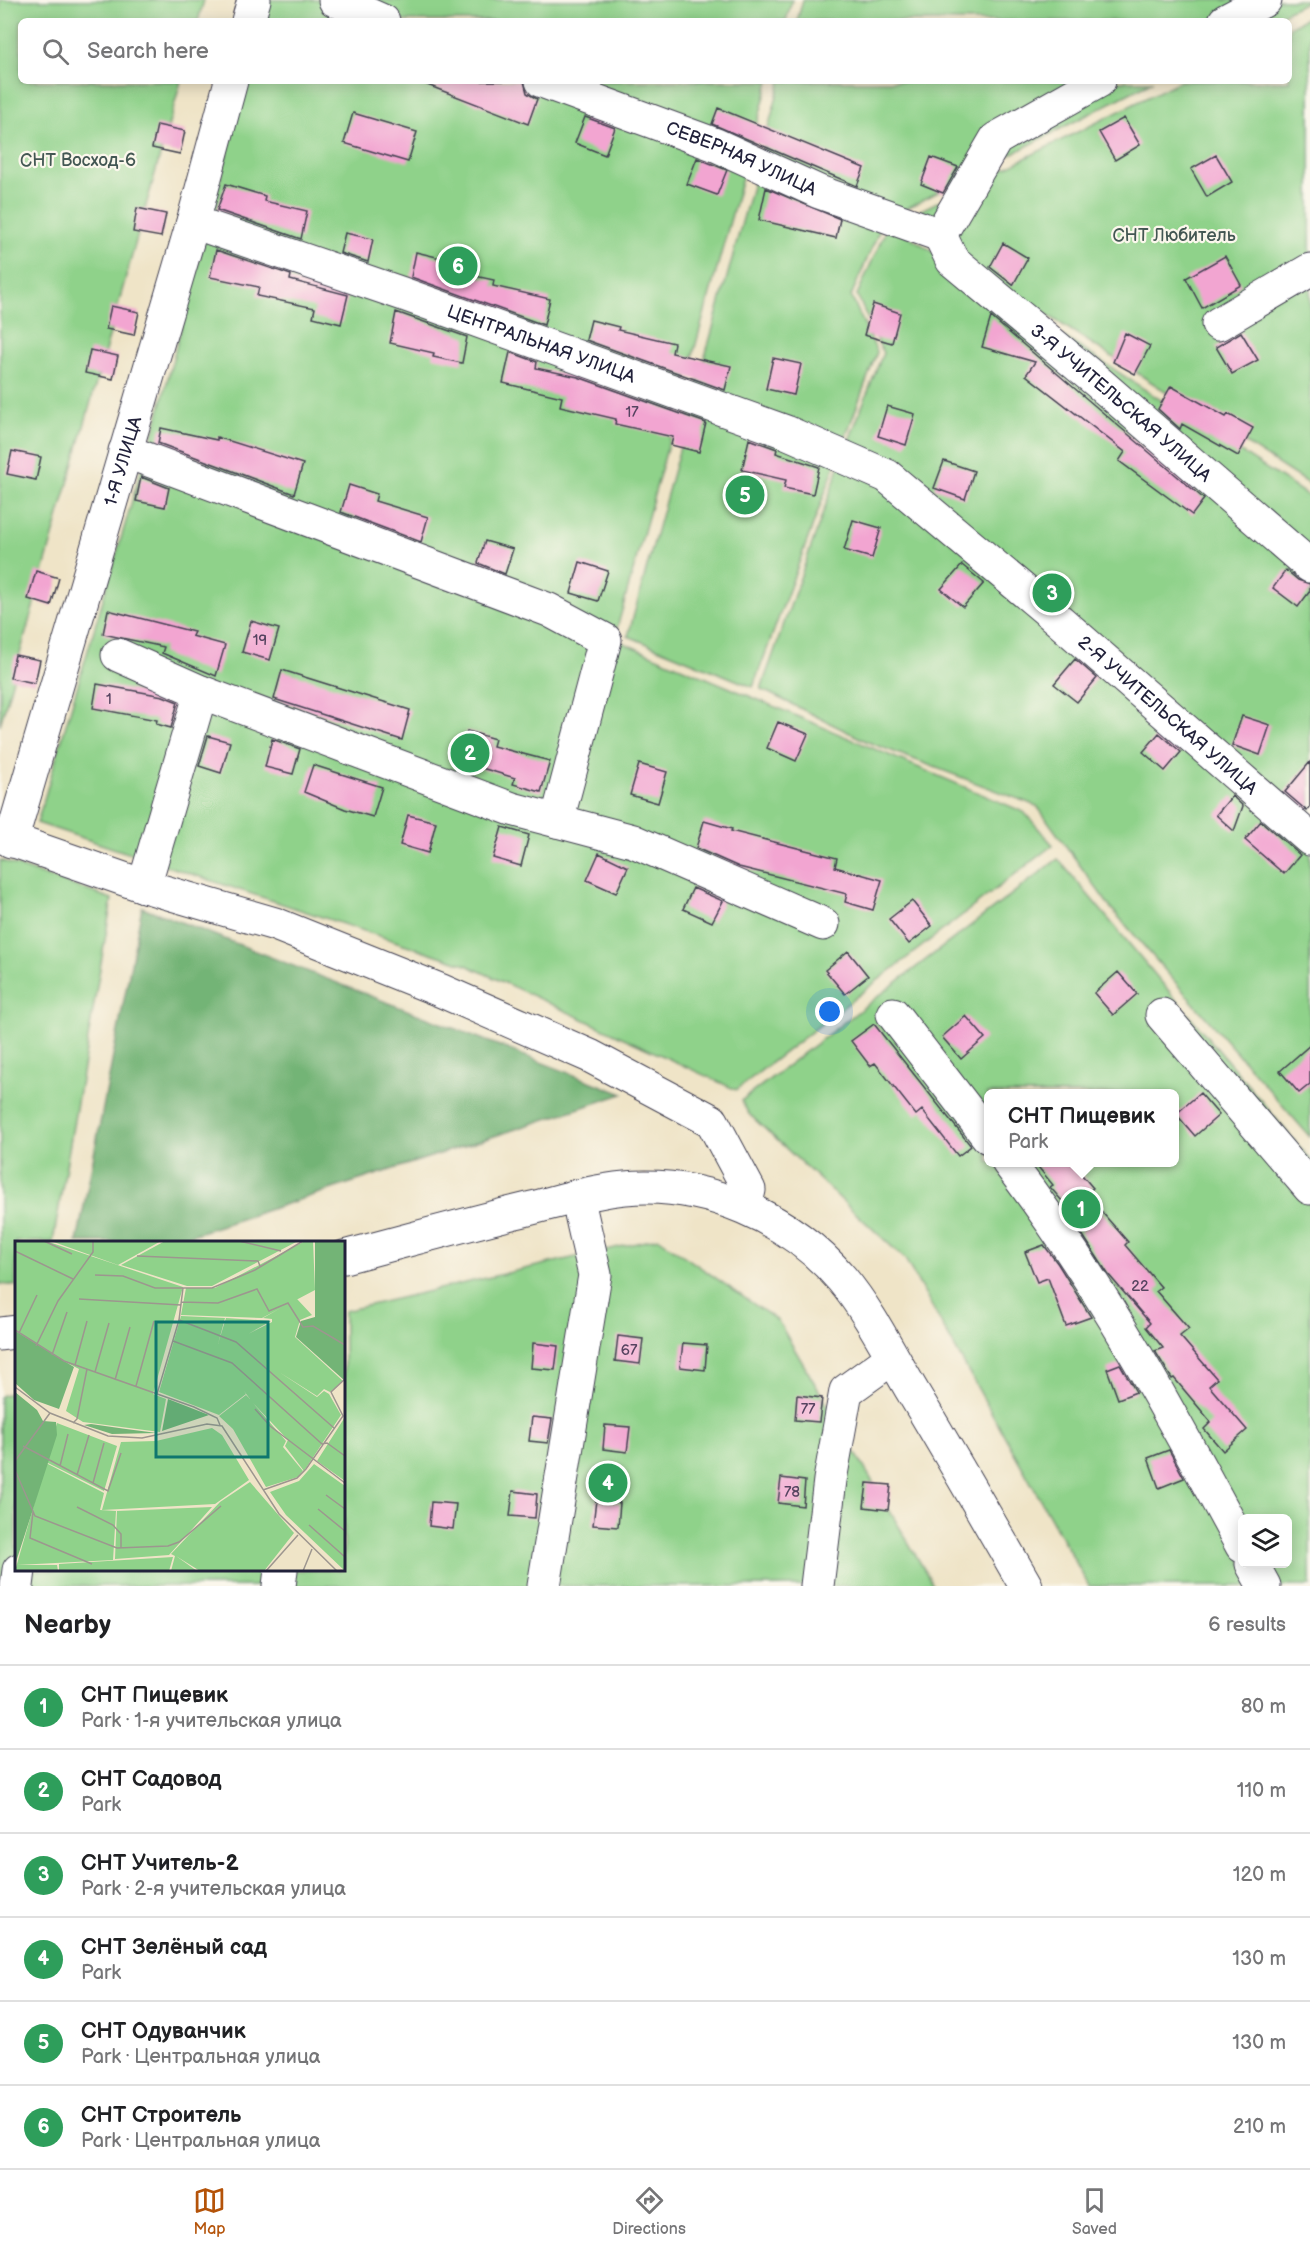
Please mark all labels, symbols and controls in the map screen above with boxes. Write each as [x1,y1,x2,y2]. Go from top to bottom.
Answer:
search box [18,18,1292,84]
icon: search [39,35,72,68]
text: Search here [87,38,209,65]
street label: СЕВЕРНАЯ УЛИЦА [663,118,820,200]
park label: СНТ Восход-6 [20,150,136,171]
park label: СНТ Любитель [1112,225,1236,246]
pin: 6 [438,244,478,288]
street label: ЦЕНТРАЛЬНАЯ УЛИЦА [444,301,638,388]
street label: 3-Я УЧИТЕЛЬСКАЯ УЛИЦА [1026,320,1215,487]
house number: 17 [625,403,639,422]
street label: 1-Я УЛИЦА [100,414,146,508]
pin: 5 [726,472,764,518]
pin: 3 [1032,570,1072,616]
house number: 19 [253,631,267,650]
street label: 2-Я УЧИТЕЛЬСКАЯ УЛИЦА [1073,632,1261,799]
house number: 1 [106,690,112,709]
pin: 2 [450,730,490,776]
your location [815,997,844,1026]
popup [984,1089,1179,1167]
text: СНТ Пищевик [1008,1103,1155,1130]
text: Park [1008,1130,1048,1154]
pin: 1 [1062,1186,1100,1232]
inset map [15,1241,345,1571]
house number: 22 [1131,1277,1149,1296]
house number: 67 [621,1341,638,1360]
house number: 77 [801,1400,816,1419]
pin: 4 [588,1460,628,1506]
house number: 78 [784,1483,800,1502]
map controls [1238,1514,1292,1568]
button: layers [1238,1514,1292,1568]
text: Nearby [24,1610,111,1641]
text: 6 results [1208,1613,1286,1637]
text: СНТ Пищевик [81,1682,228,1709]
text: 1 [39,1695,48,1719]
text: 80 m [1241,1695,1286,1719]
text: Park · 1-я учительская улица [81,1709,342,1733]
text: СНТ Садовод [81,1766,221,1793]
text: 2 [38,1779,49,1803]
text: 110 m [1237,1779,1286,1803]
text: Park [81,1793,121,1817]
text: СНТ Учитель-2 [81,1850,239,1877]
text: 3 [38,1863,49,1887]
text: 120 m [1233,1863,1286,1887]
text: Park · 2-я учительская улица [81,1877,346,1901]
text: СНТ Зелёный сад [81,1934,267,1961]
text: 4 [38,1947,49,1971]
text: 130 m [1232,1947,1286,1971]
text: Park [81,1961,121,1985]
text: СНТ Одуванчик [81,2018,246,2045]
text: 5 [38,2031,49,2055]
text: 130 m [1232,2031,1286,2055]
text: Park · Центральная улица [81,2045,321,2069]
text: СНТ Строитель [81,2102,241,2129]
text: 6 [37,2115,50,2139]
text: 210 m [1233,2115,1286,2139]
text: Park · Центральная улица [81,2129,321,2153]
tab: Map [193,2184,226,2239]
tab: Directions [612,2184,686,2239]
tab: Saved [1072,2184,1117,2239]

